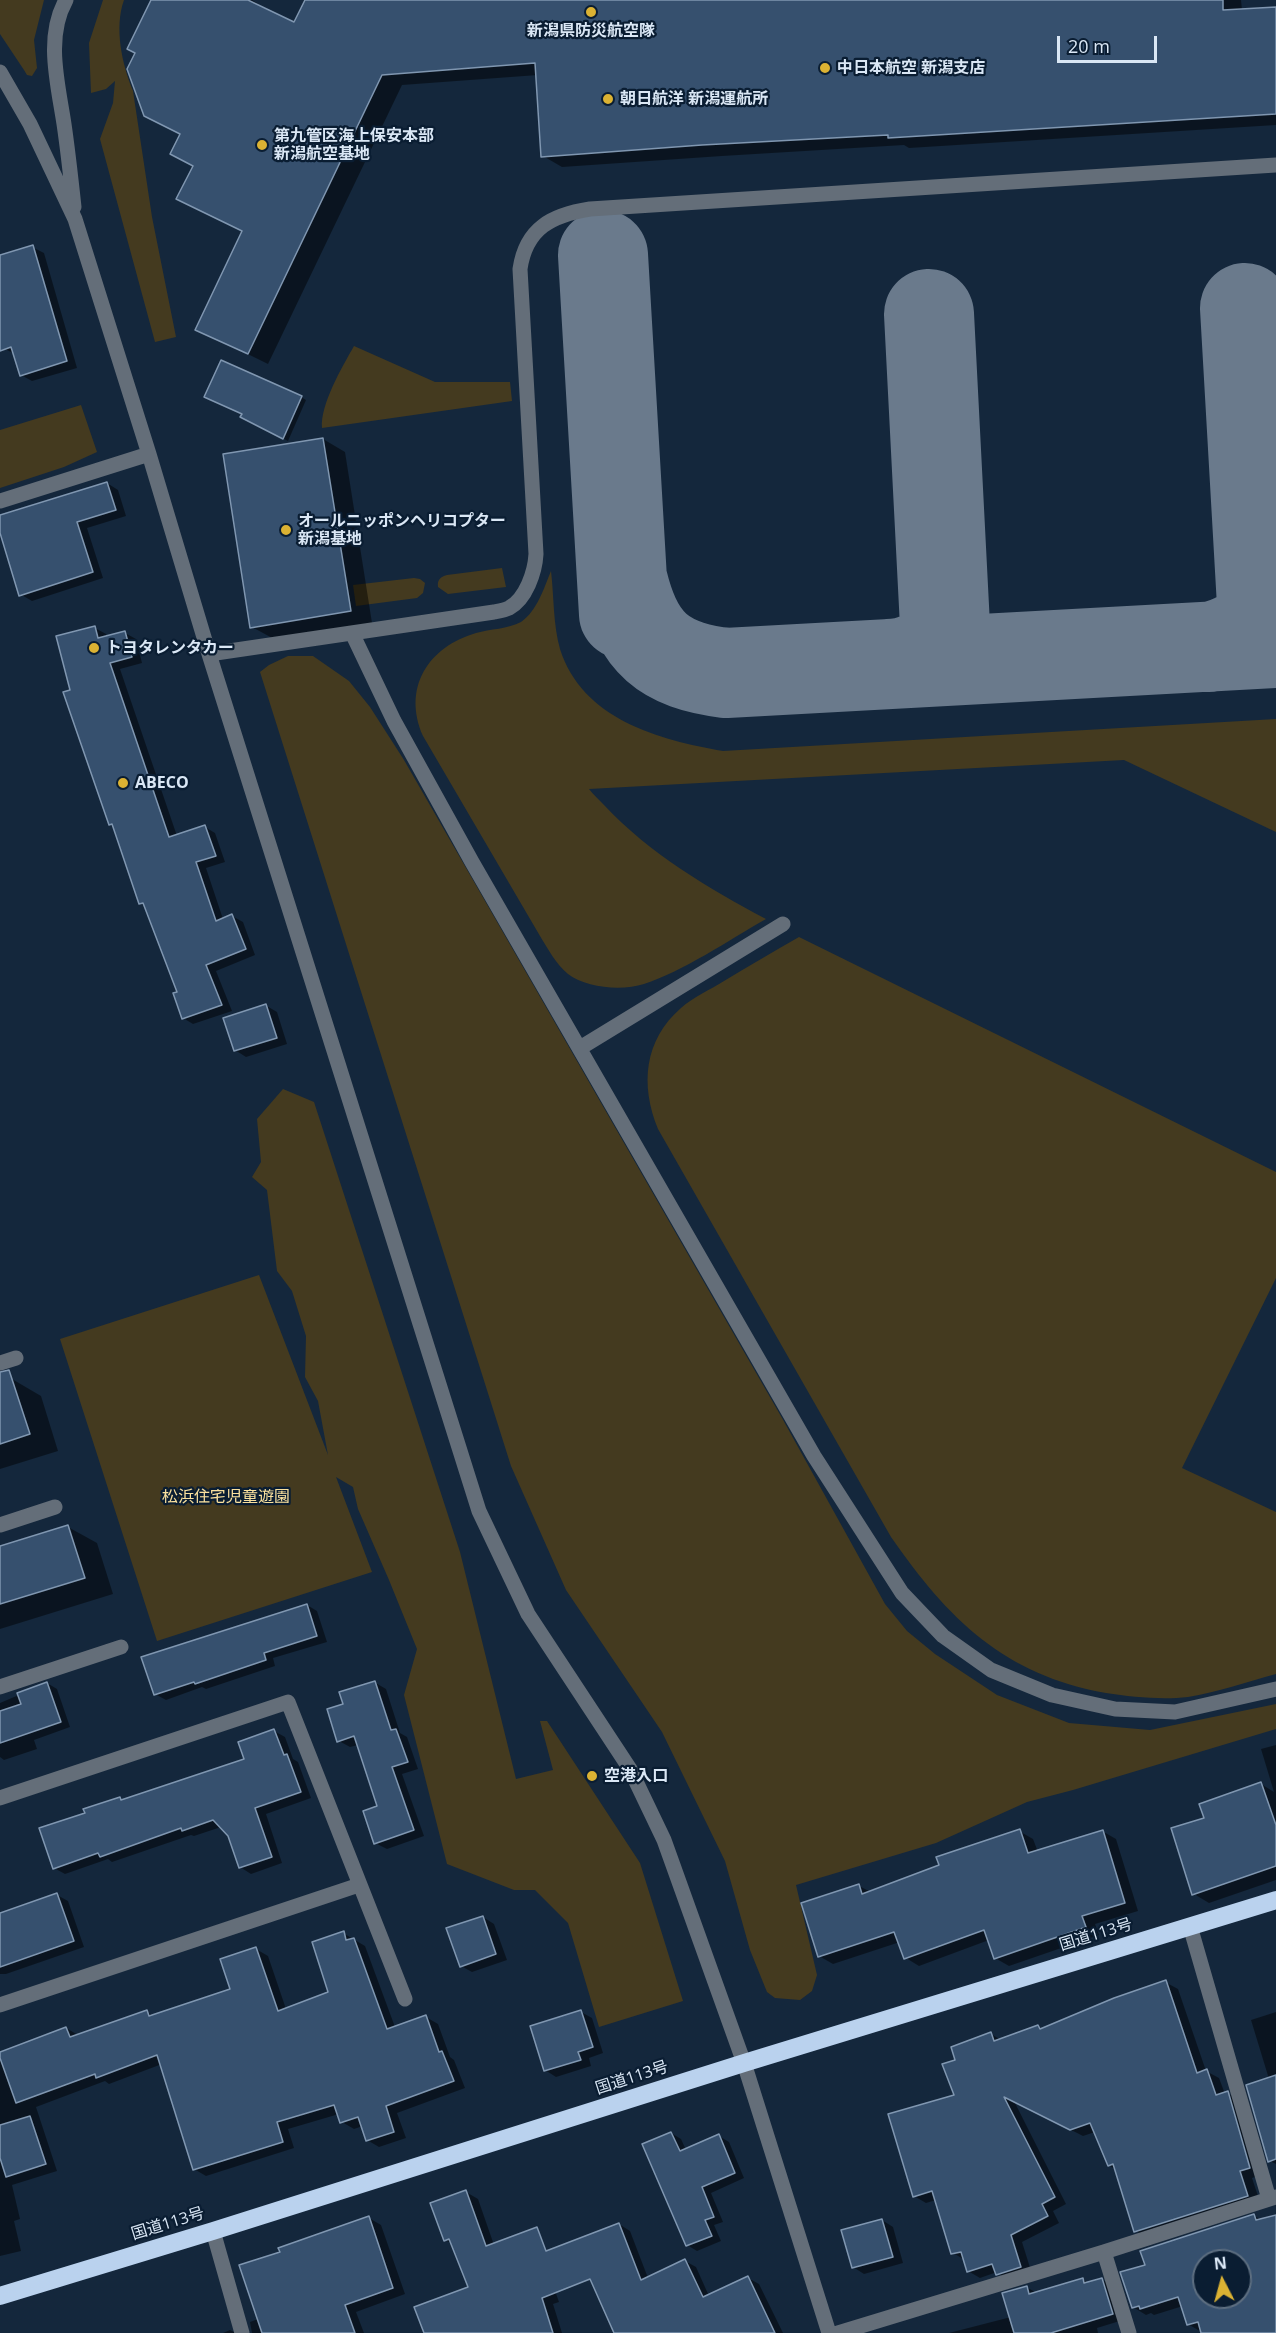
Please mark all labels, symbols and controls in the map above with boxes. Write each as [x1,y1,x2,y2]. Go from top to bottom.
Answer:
marker: 新潟県防災航空隊 [584,5,598,19]
place label: 新潟県防災航空隊 [527,21,655,41]
scale bar [1060,24,1160,62]
text: 20 m [1068,34,1110,58]
place label: 中日本航空 新潟支店 [837,58,985,78]
marker: 中日本航空 新潟支店 [818,61,832,75]
place label: 朝日航洋 新潟運航所 [620,89,768,109]
marker: 朝日航洋 新潟運航所 [601,92,615,106]
place label: 第九管区海上保安本部 新潟航空基地 [274,126,434,164]
marker: 第九管区海上保安本部 新潟航空基地 [255,138,269,152]
place label: オールニッポンヘリコプター 新潟基地 [298,511,506,549]
marker: オールニッポンヘリコプター 新潟基地 [279,523,293,537]
place label: トヨタレンタカー [106,638,234,658]
marker: トヨタレンタカー [87,641,101,655]
place label: ABECO [135,773,189,793]
marker: ABECO [116,776,130,790]
park label: 松浜住宅児童遊園 [162,1487,290,1507]
place label: 空港入口 [604,1766,668,1786]
marker: 空港入口 [585,1769,599,1783]
street label: 国道113号 [1057,1915,1135,1955]
street label: 国道113号 [593,2057,671,2099]
street label: 国道113号 [129,2204,207,2244]
north arrow [1192,2249,1252,2309]
text: N [1213,2251,1228,2275]

